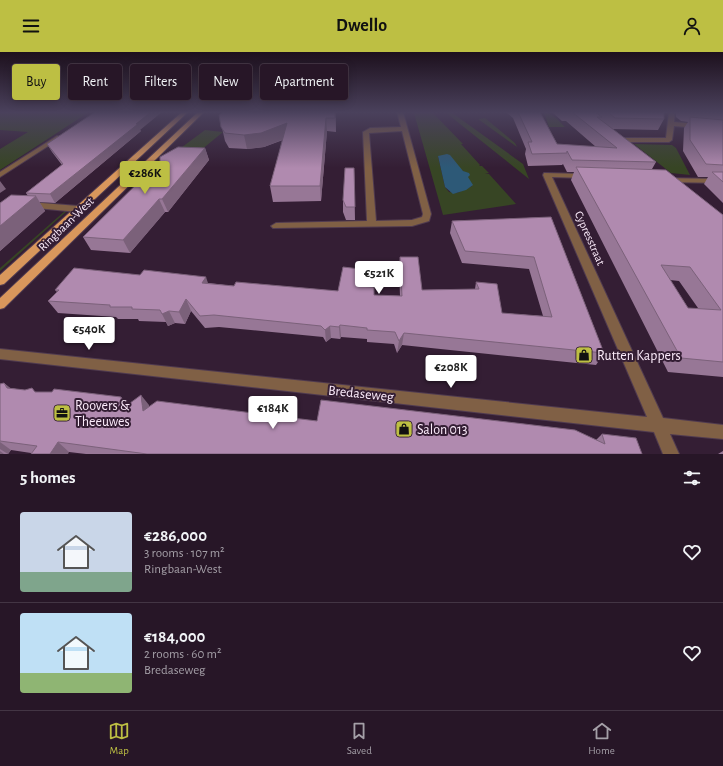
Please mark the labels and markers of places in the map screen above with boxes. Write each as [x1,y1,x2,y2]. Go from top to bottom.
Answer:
pin: €286K [117,161,173,195]
pin: €521K [351,261,407,295]
pin: €540K [61,317,117,351]
shop icon: Rutten Kappers [574,345,594,365]
place label: Rutten Kappers [597,349,681,363]
pin: €208K [423,355,479,389]
pin: €184K [245,396,301,430]
place label: Roovers & Theeuwes [75,399,130,429]
office icon: Roovers & Theeuwes [52,403,72,423]
shop icon: Salon 013 [394,419,414,439]
place label: Salon 013 [417,423,468,437]

